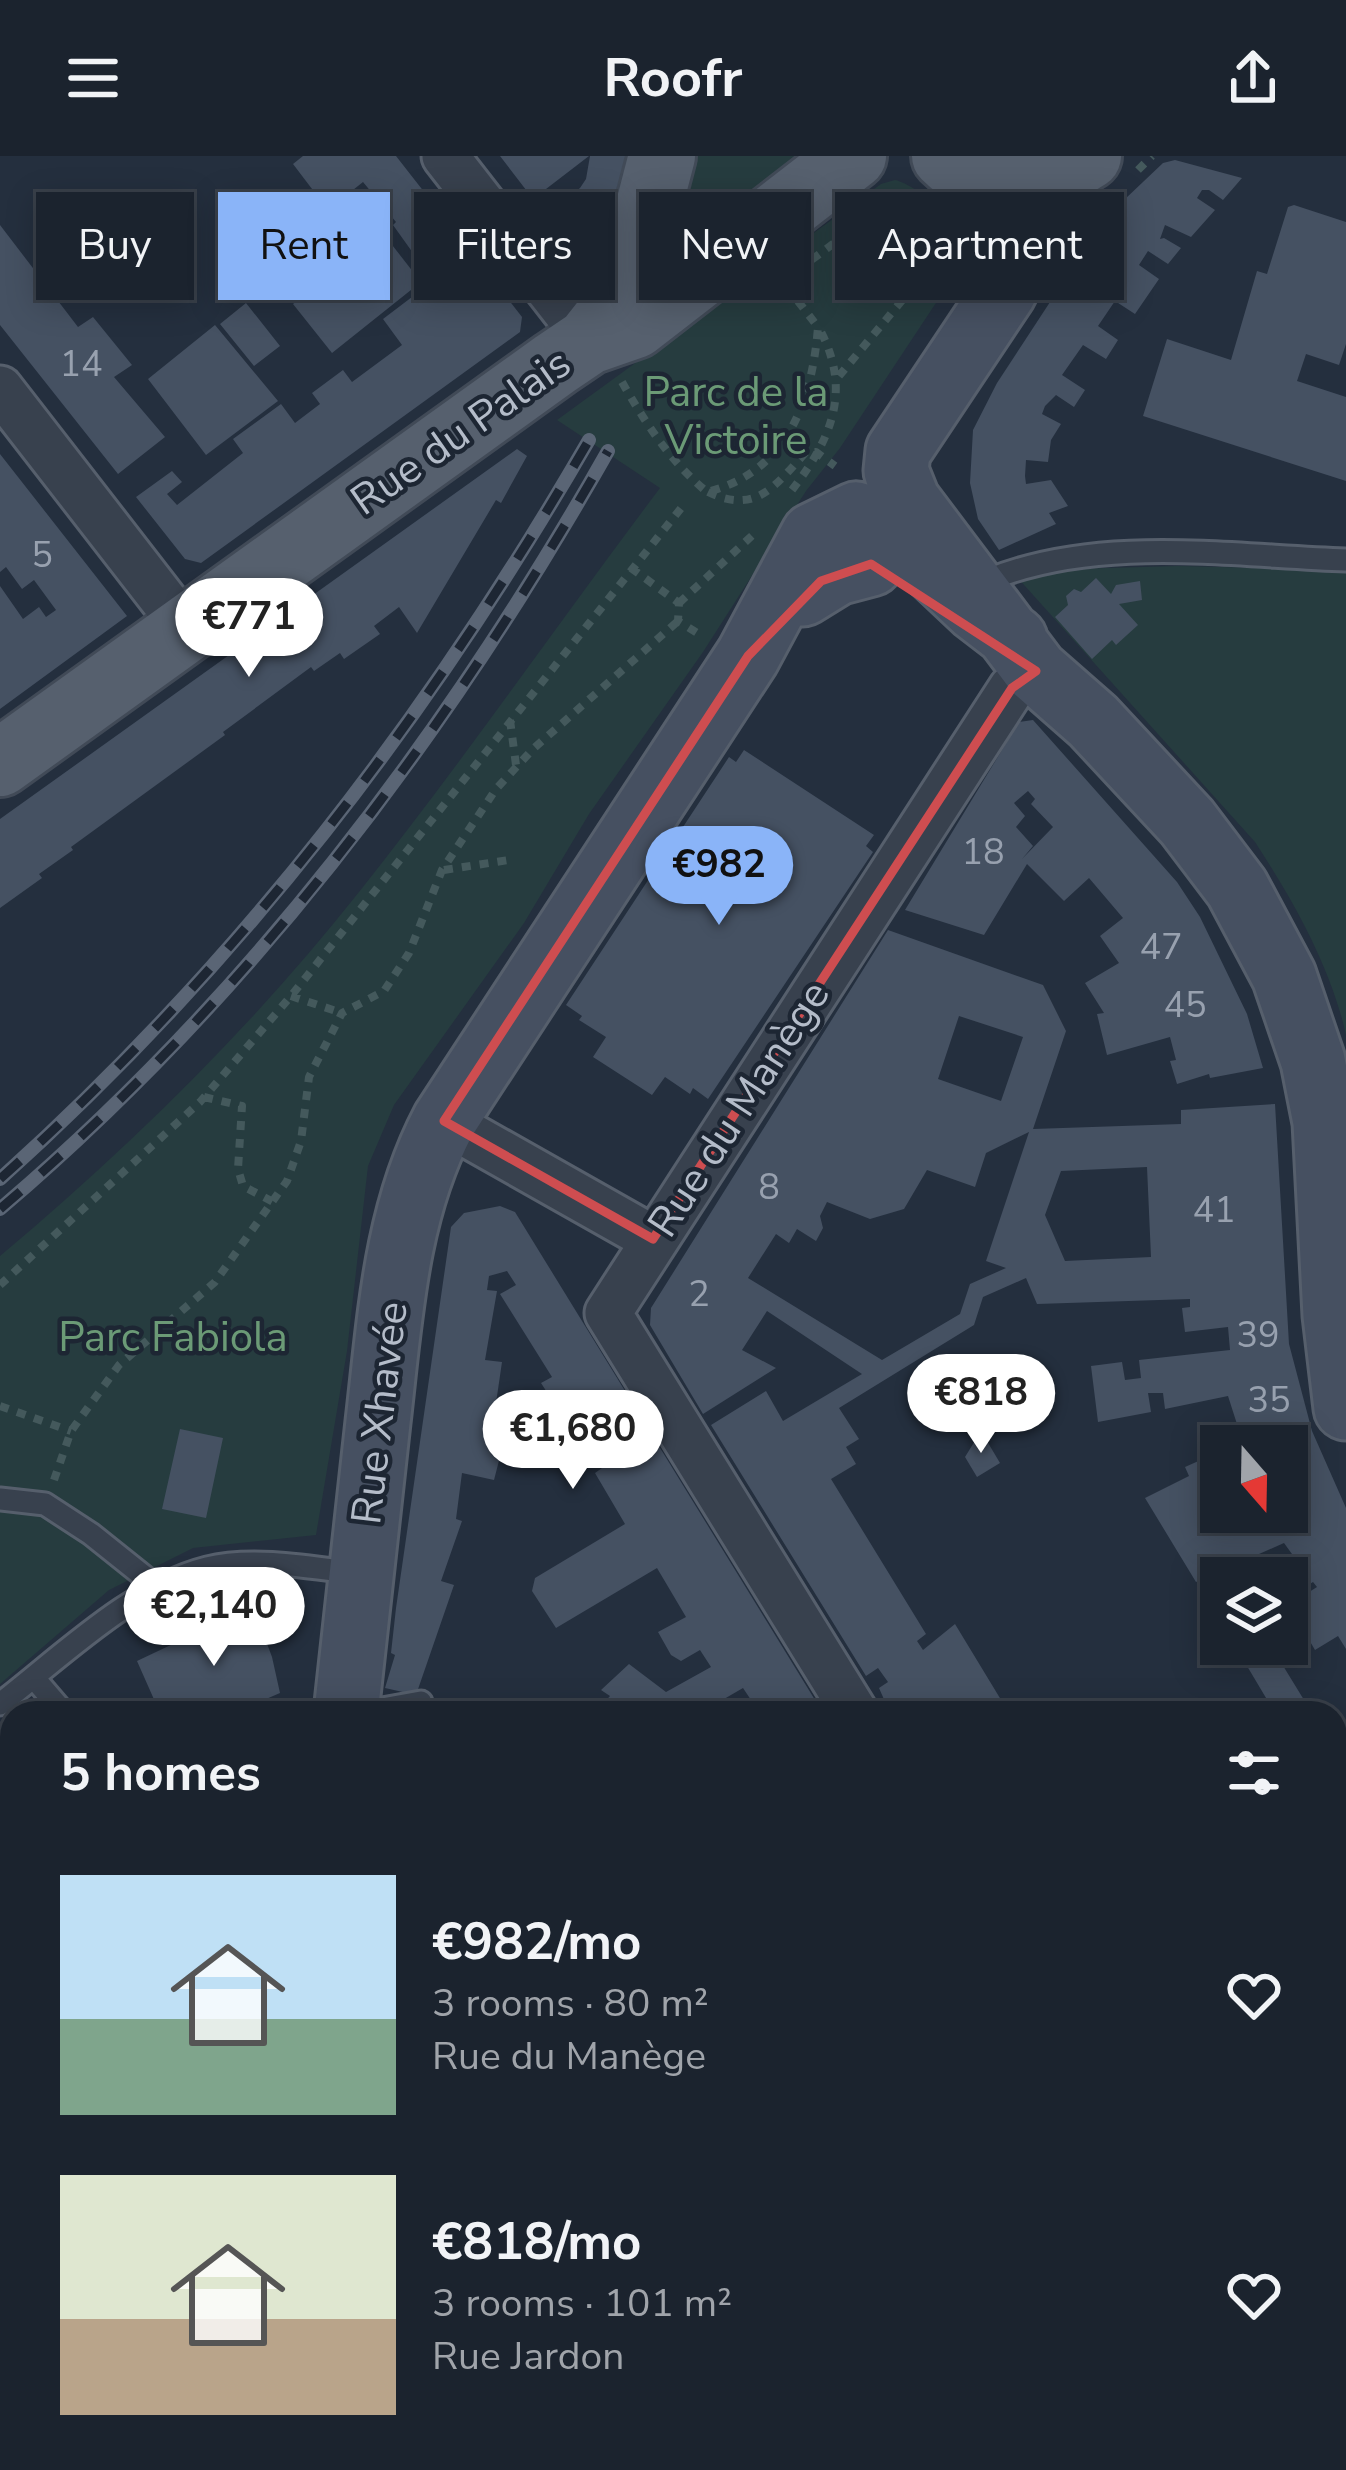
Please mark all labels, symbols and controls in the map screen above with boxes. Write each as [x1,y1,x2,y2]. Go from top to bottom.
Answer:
text: Roofr [603,41,743,115]
icon: menu [60,45,126,111]
icon: share [1220,45,1286,111]
chip: Buy [36,192,194,300]
chip: Rent [218,192,390,300]
chip: Filters [414,192,615,300]
chip: New [639,192,811,300]
chip: Apartment [835,192,1124,300]
street label: Rue du Palais [340,335,582,529]
house number: 14 [59,340,103,389]
park label: Parc de la Victoire [643,364,829,469]
house number: 5 [31,531,53,580]
pin: €771 [178,578,320,680]
text: €771 [202,590,296,643]
pin: €982 [648,826,790,928]
house number: 18 [961,828,1005,877]
text: €982 [672,838,766,891]
house number: 47 [1139,923,1183,972]
street label: Rue du Manège [635,970,843,1248]
house number: 45 [1163,981,1207,1030]
house number: 8 [758,1163,780,1212]
house number: 41 [1192,1186,1236,1235]
house number: 2 [688,1270,710,1319]
street label: Rue Xhavée [338,1298,422,1528]
park label: Parc Fabiola [58,1309,288,1366]
house number: 39 [1236,1311,1280,1360]
pin: €818 [910,1354,1052,1456]
text: €818 [934,1366,1028,1419]
house number: 35 [1247,1376,1291,1425]
pin: €1,680 [475,1390,671,1492]
text: €1,680 [510,1402,636,1455]
north arrow [1200,1425,1308,1533]
map controls [1200,1425,1308,1665]
button: layers [1200,1557,1308,1665]
pin: €2,140 [116,1567,312,1669]
text: €2,140 [151,1579,277,1632]
text: 5 homes [60,1738,261,1808]
icon: filters [1221,1740,1287,1806]
text: €982/mo [432,1907,641,1977]
icon: home [156,1923,300,2067]
icon: heart [1221,1962,1287,2028]
text: 3 rooms · 80 m² [432,1977,709,2030]
text: Rue du Manège [432,2030,706,2083]
text: €818/mo [432,2207,641,2277]
icon: home [156,2223,300,2367]
icon: heart [1221,2262,1287,2328]
text: 3 rooms · 101 m² [432,2277,732,2330]
text: Rue Jardon [432,2330,624,2383]

